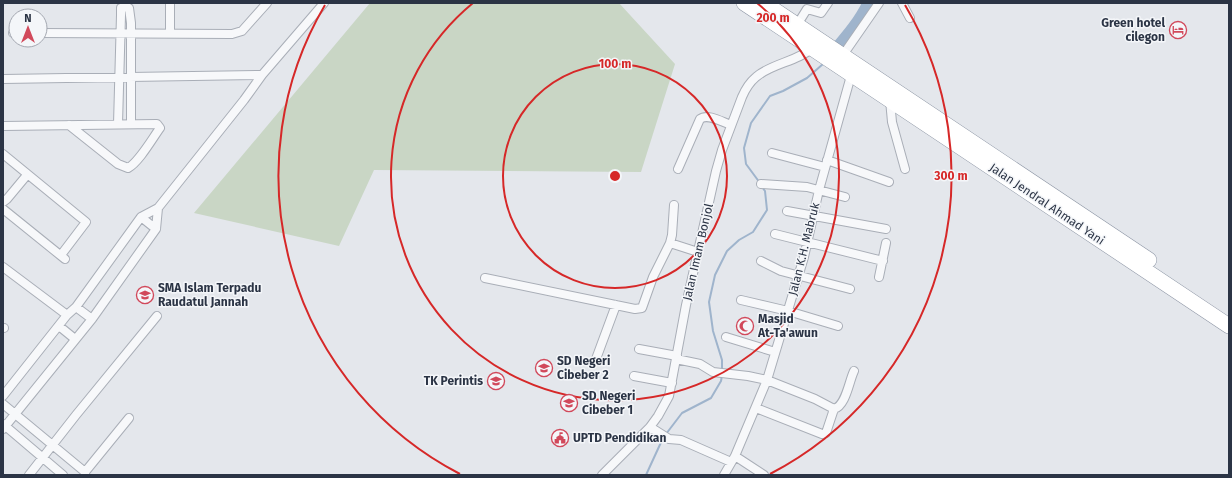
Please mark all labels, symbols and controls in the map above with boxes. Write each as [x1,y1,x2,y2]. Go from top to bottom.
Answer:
north arrow [8,8,48,48]
text: 200 m [756,11,790,25]
text: N [24,12,32,25]
place label: Green hotel cilegon [1101,16,1165,44]
hotel icon: Green hotel cilegon [1168,20,1188,40]
text: 100 m [599,57,631,71]
street label: Jalan Jendral Ahmad Yani [987,160,1107,248]
centre of rings [608,169,622,183]
text: 300 m [933,169,968,183]
street label: Jalan K.H. Mabruk [786,200,823,297]
street label: Jalan Imam Bonjol [680,202,716,302]
place label: SMA Islam Terpadu Raudatul Jannah [158,281,262,309]
school or university icon: SMA Islam Terpadu Raudatul Jannah [135,285,155,305]
place label: Masjid At-Ta'awun [757,312,818,340]
mosque icon: Masjid At-Ta'awun [735,316,755,336]
place label: SD Negeri Cibeber 2 [557,354,610,382]
school or university icon: SD Negeri Cibeber 2 [534,358,554,378]
school or university icon: TK Perintis [486,371,506,391]
place label: TK Perintis [424,374,483,388]
place label: SD Negeri Cibeber 1 [582,389,635,417]
school or university icon: SD Negeri Cibeber 1 [559,393,579,413]
public building icon: UPTD Pendidikan [550,428,570,448]
place label: UPTD Pendidikan [573,431,666,445]

